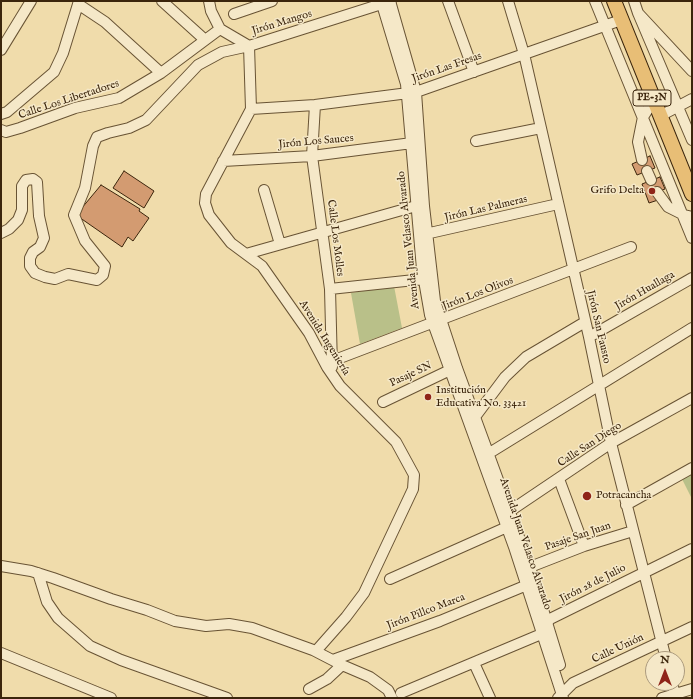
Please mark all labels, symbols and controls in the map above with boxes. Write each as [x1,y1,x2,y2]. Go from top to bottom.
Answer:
street label: Jirón Mangos [250,8,314,38]
street label: Jirón Las Fresas [410,50,484,86]
street label: Calle Los Libertadores [17,77,121,123]
road number: PE-3N [633,90,671,106]
street label: Jirón Los Sauces [278,132,354,152]
street label: Avenida Juan Velasco Alvarado [395,170,423,310]
place label: Grifo Delta [591,184,644,198]
marker: Grifo Delta [647,186,657,196]
street label: Jirón Las Palmeras [443,193,529,225]
street label: Calle Los Molles [324,199,346,277]
street label: Jirón Huallaga [613,269,677,313]
street label: Jirón Los Olivos [441,274,515,314]
street label: Jirón San Fausto [583,289,613,365]
street label: Avenida Ingeniería [296,298,352,378]
street label: Pasaje SN [388,360,434,390]
place label: Institución Educativa No. 33421 [436,384,526,410]
marker: Institución Educativa No. 33421 [423,392,433,402]
street label: Calle San Diego [556,419,624,471]
street label: Avenida Juan Velasco Alvarado [496,476,554,612]
place label: Potracancha [596,489,651,503]
marker: Potracancha [581,490,593,502]
street label: Pasaje San Juan [543,520,613,554]
street label: Jirón 28 de Julio [558,562,628,606]
street label: Jirón Pillco Marca [385,591,467,633]
street label: Calle Unión [590,631,646,667]
north arrow [645,651,685,691]
text: N [660,653,670,667]

